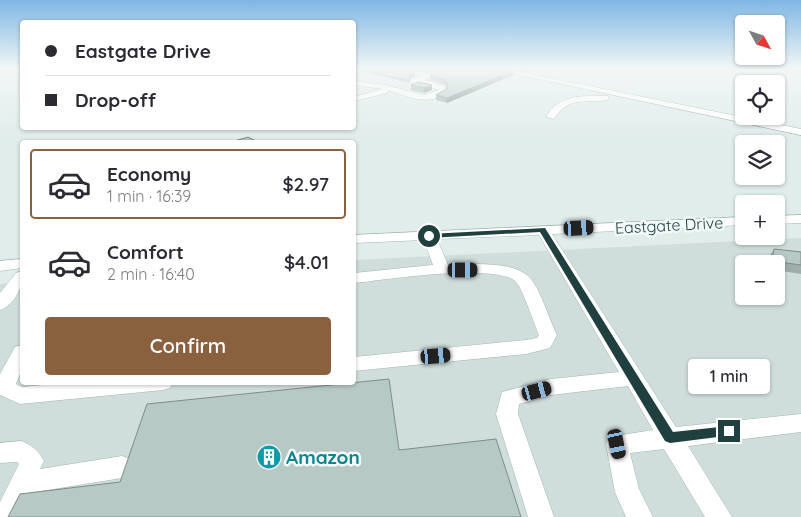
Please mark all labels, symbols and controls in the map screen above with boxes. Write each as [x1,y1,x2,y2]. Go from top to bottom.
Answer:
north arrow [735,15,785,65]
map controls [735,15,785,305]
text: Eastgate Drive [75,39,211,63]
button: locate [735,75,785,125]
text: Drop-off [75,88,156,112]
button: layers [735,135,785,185]
icon: car [47,162,92,207]
text: Economy [107,162,191,186]
text: $2.97 [283,172,329,196]
text: 1 min · 16:39 [107,186,191,206]
button: + [735,195,785,245]
street label: Eastgate Drive [614,212,724,238]
car [563,220,594,236]
route start [418,225,440,247]
icon: car [47,240,92,285]
text: Comfort [107,240,184,264]
text: $4.01 [284,250,329,274]
button: − [735,255,785,305]
car [448,263,478,278]
text: 2 min · 16:40 [107,264,195,284]
button: Confirm [45,317,331,375]
car [420,347,451,365]
callout: 1 min [688,358,770,394]
text: 1 min [710,366,748,386]
car [520,380,553,402]
route end [718,420,740,442]
car [606,428,627,460]
building icon: Amazon [256,444,282,470]
place label: Amazon [286,445,360,469]

